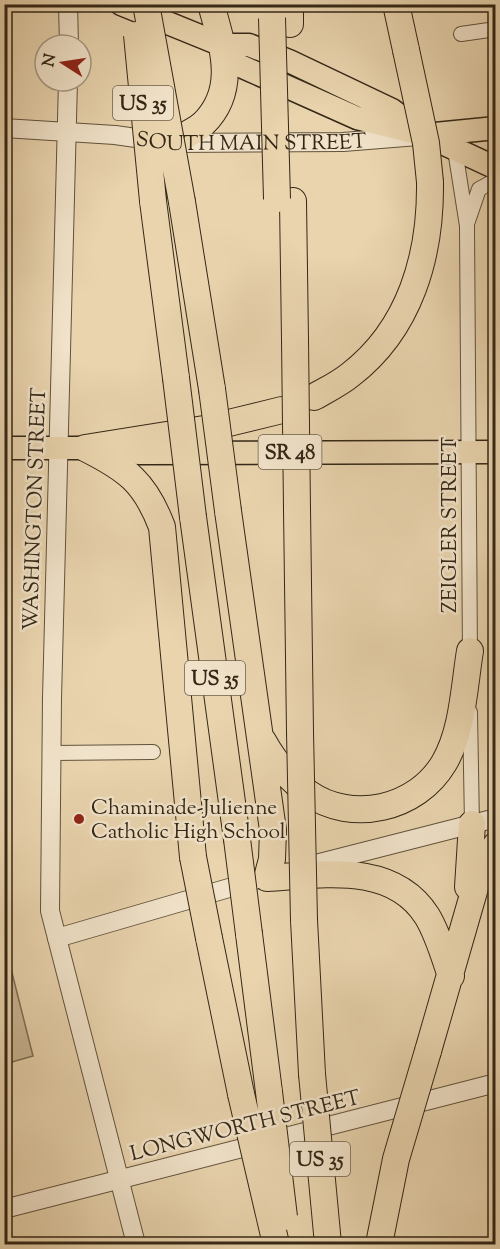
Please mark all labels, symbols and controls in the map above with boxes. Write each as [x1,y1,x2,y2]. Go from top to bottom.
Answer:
north arrow [33,33,93,93]
text: N [38,52,63,69]
road number: US 35 [113,86,173,120]
street label: SOUTH MAIN STREET [134,125,368,160]
street label: WASHINGTON STREET [17,387,55,631]
road number: SR 48 [258,435,322,469]
street label: ZEIGLER STREET [436,437,466,613]
road number: US 35 [185,661,245,695]
place label: Chaminade-Julienne Catholic High School [91,794,286,848]
marker: Chaminade-Julienne Catholic High School [72,812,86,826]
street label: LONGWORTH STREET [127,1084,364,1170]
road number: US 35 [290,1142,350,1176]

